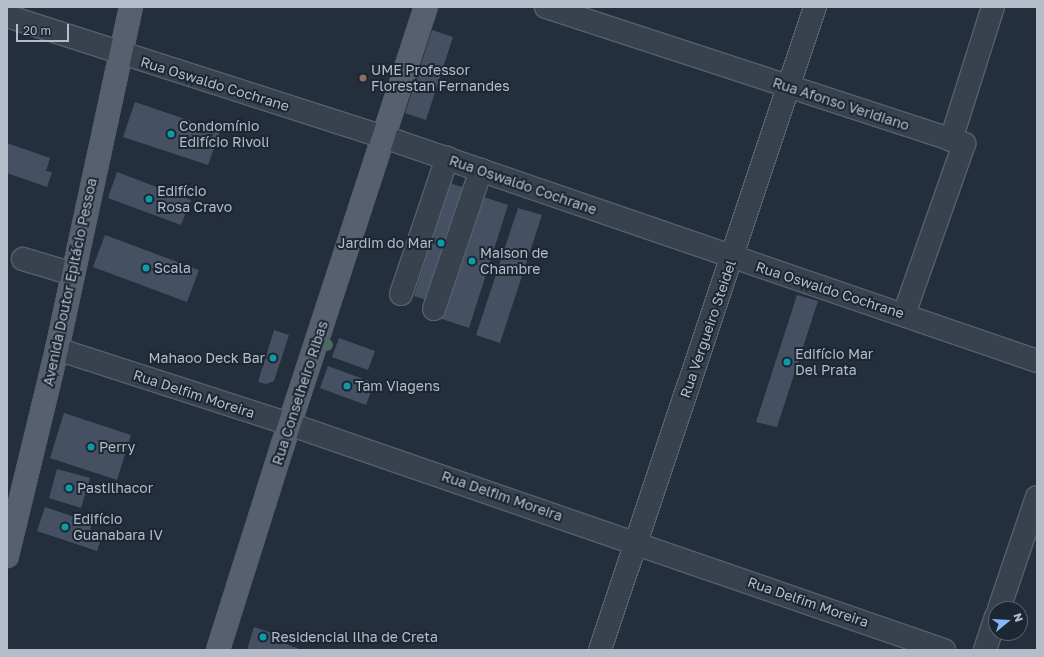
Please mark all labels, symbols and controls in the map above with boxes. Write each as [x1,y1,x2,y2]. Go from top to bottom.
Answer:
scale bar [18,16,71,42]
text: 20 m [23,23,51,38]
street label: Rua Oswaldo Cochrane [139,53,291,115]
place label: UME Professor Florestan Fernandes [371,62,510,94]
marker: UME Professor Florestan Fernandes [358,73,368,83]
street label: Rua Afonso Veridiano [771,74,911,134]
place label: Condomínio Edifício Rivoli [179,118,269,150]
marker: Condomínio Edifício Rivoli [166,129,176,139]
street label: Rua Oswaldo Cochrane [447,152,599,218]
street label: Avenida Doutor Epitácio Pessoa [40,176,100,388]
place label: Edifício Rosa Cravo [157,183,232,216]
marker: Edifício Rosa Cravo [144,194,154,204]
place label: Jardim do Mar [338,235,433,251]
marker: Jardim do Mar [436,238,446,248]
place label: Maison de Chambre [480,245,548,278]
marker: Maison de Chambre [467,256,477,266]
street label: Rua Vergueiro Steidel [677,258,739,400]
street label: Rua Oswaldo Cochrane [754,258,906,322]
place label: Scala [154,260,191,276]
marker: Scala [141,263,151,273]
street label: Rua Conselheiro Ribas [269,319,331,467]
place label: Edifício Mar Del Prata [795,346,873,378]
place label: Mahaoo Deck Bar [149,350,265,366]
marker: Mahaoo Deck Bar [268,353,278,363]
marker: Edifício Mar Del Prata [782,357,792,367]
street label: Rua Delfim Moreira [131,366,257,422]
place label: Tam Viagens [355,378,440,394]
marker: Tam Viagens [342,381,352,391]
place label: Perry [99,439,135,455]
marker: Perry [86,442,96,452]
street label: Rua Delfim Moreira [439,467,565,525]
place label: Pastilhacor [77,480,153,496]
marker: Pastilhacor [64,483,74,493]
place label: Edifício Guanabara IV [73,511,163,544]
marker: Edifício Guanabara IV [60,522,70,532]
street label: Rua Delfim Moreira [745,573,871,631]
north arrow [988,601,1028,641]
text: N [1011,611,1026,623]
place label: Residencial Ilha de Creta [271,629,438,645]
marker: Residencial Ilha de Creta [258,632,268,642]

